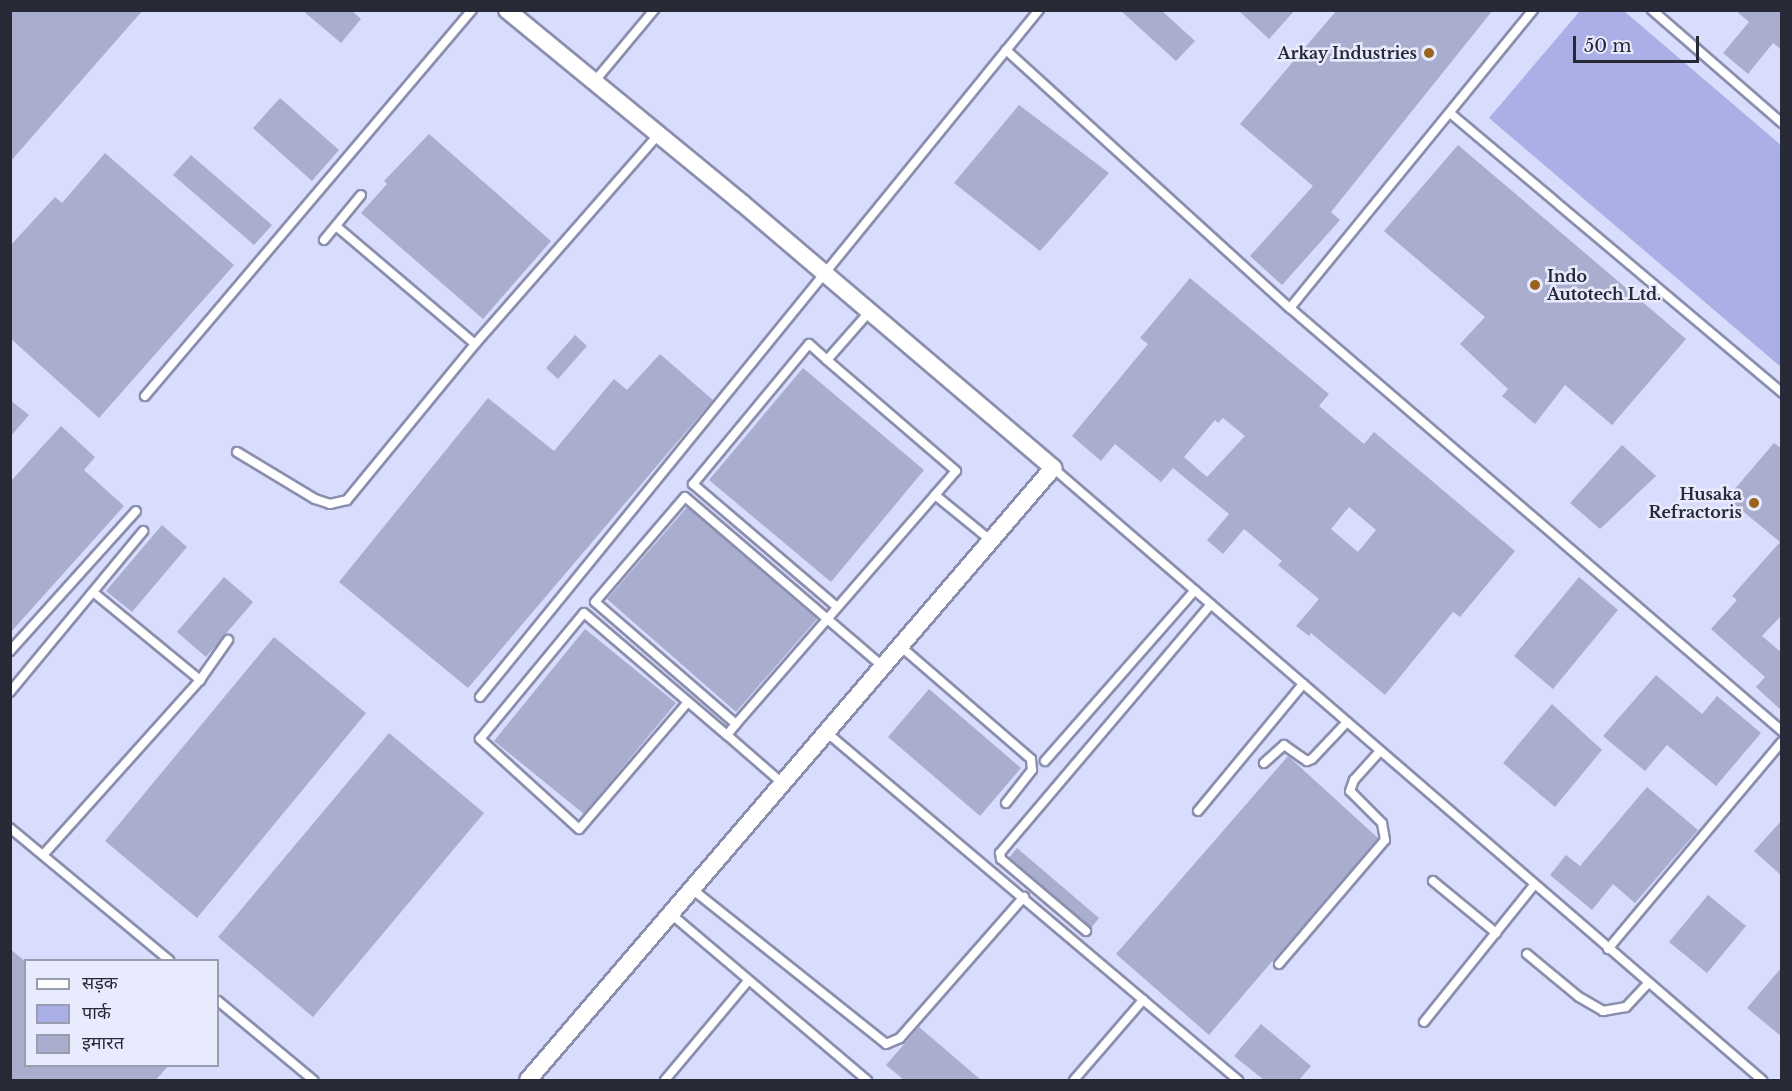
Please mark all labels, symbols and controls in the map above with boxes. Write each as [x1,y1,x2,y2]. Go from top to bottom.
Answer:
scale bar [1576,24,1702,62]
text: 50 m [1584,35,1632,57]
place label: Arkay Industries [1277,43,1417,63]
marker: Arkay Industries [1422,46,1436,60]
place label: Indo Autotech Ltd. [1547,266,1661,304]
marker: Indo Autotech Ltd. [1528,278,1542,292]
place label: Husaka Refractoris [1649,484,1742,522]
marker: Husaka Refractoris [1747,496,1761,510]
legend [24,959,219,1067]
text: सड़क [82,972,118,994]
text: पार्क [82,1002,111,1024]
text: इमारत [82,1032,124,1054]

